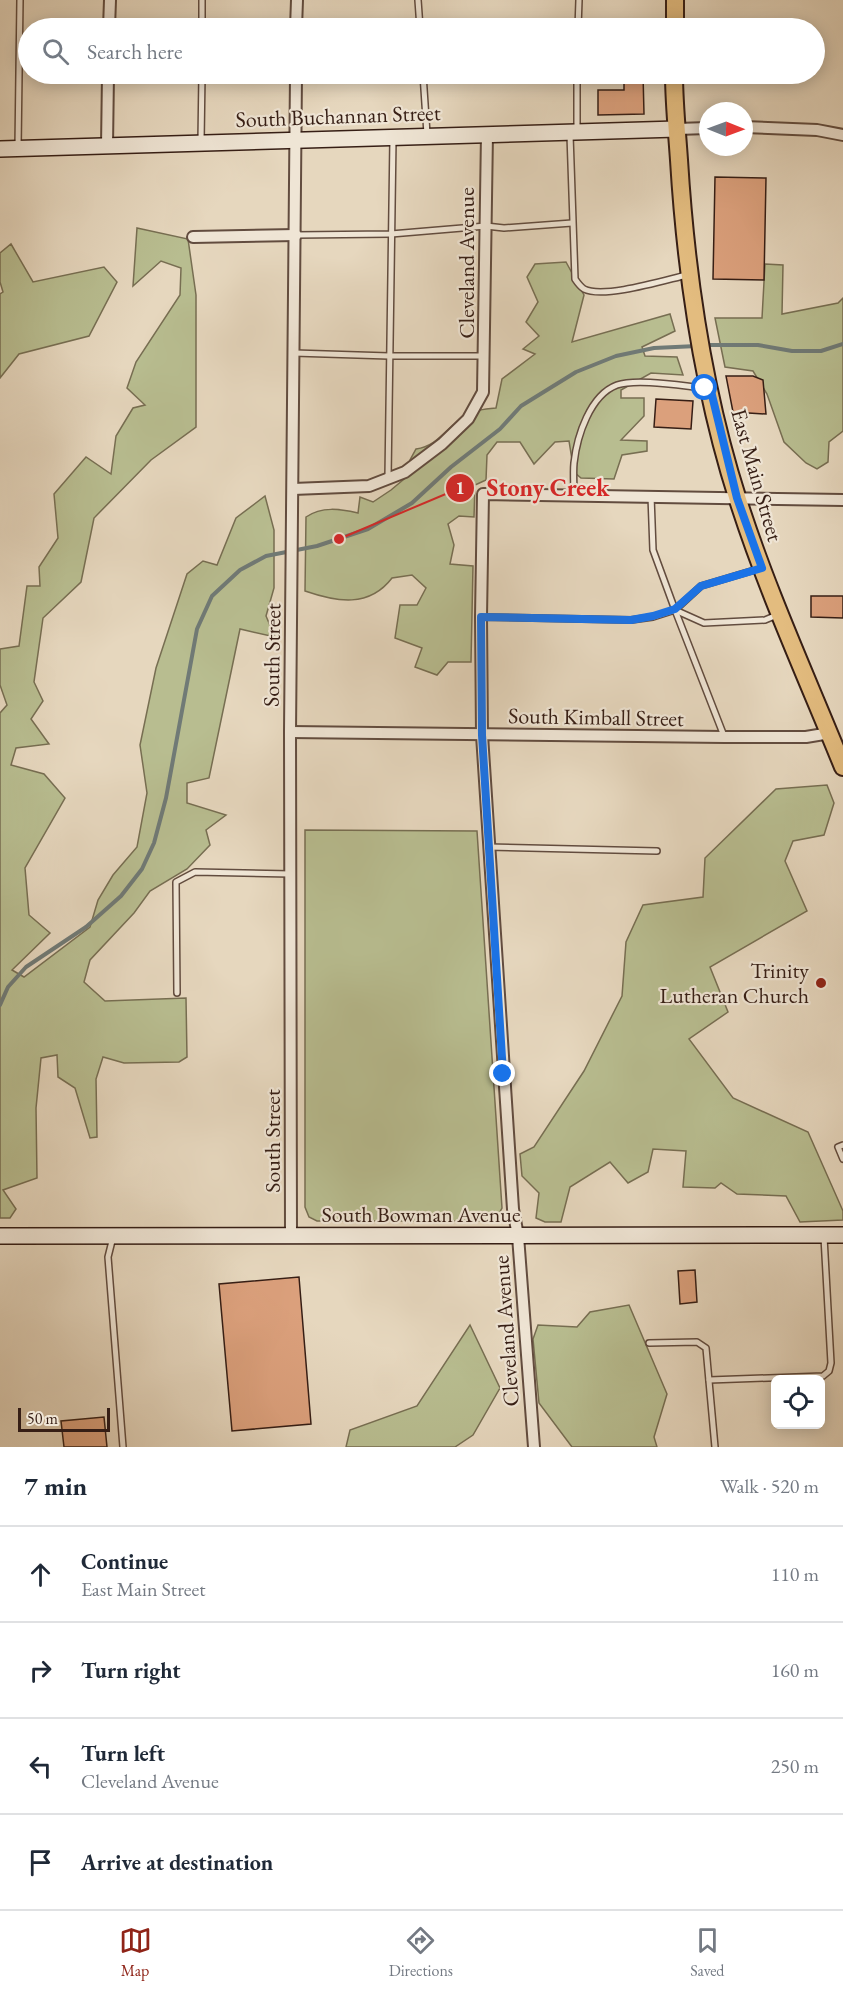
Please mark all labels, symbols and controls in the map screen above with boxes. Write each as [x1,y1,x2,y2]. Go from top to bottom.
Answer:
search box [18,18,825,84]
icon: search [39,35,72,68]
text: Search here [87,37,182,66]
street label: South Buchannan Street [235,98,441,134]
north arrow [699,102,753,156]
street label: Cleveland Avenue [452,187,481,339]
route start [691,374,717,400]
street label: East Main Street [724,405,790,545]
callout: Stony Creek [445,467,622,509]
text: Stony Creek [487,472,610,504]
text: 1 [455,476,465,499]
street label: South Street [257,603,287,707]
street label: South Kimball Street [508,701,684,733]
place label: Trinity Lutheran Church [659,956,809,1010]
marker: Trinity Lutheran Church [814,976,828,990]
route end [489,1060,515,1086]
street label: South Street [258,1089,287,1193]
street label: South Bowman Avenue [322,1200,521,1229]
street label: Cleveland Avenue [486,1254,526,1408]
map controls [771,1375,825,1429]
button: locate [771,1375,825,1429]
scale bar [18,1405,110,1432]
text: 50 m [27,1408,58,1429]
text: 7 min [24,1469,87,1503]
text: Walk · 520 m [720,1473,819,1499]
text: Continue [81,1547,168,1576]
icon: ahead [24,1558,57,1591]
text: 110 m [771,1561,819,1587]
text: East Main Street [81,1576,206,1602]
icon: right [24,1654,57,1687]
text: Turn right [81,1656,180,1685]
text: 160 m [771,1657,819,1683]
text: Turn left [81,1739,165,1768]
icon: left [24,1750,57,1783]
text: 250 m [771,1753,819,1779]
text: Cleveland Avenue [81,1768,219,1794]
icon: arrive [24,1846,57,1879]
text: Arrive at destination [81,1848,273,1877]
tab: Map [119,1924,152,1981]
tab: Directions [389,1924,453,1981]
tab: Saved [690,1924,724,1981]

